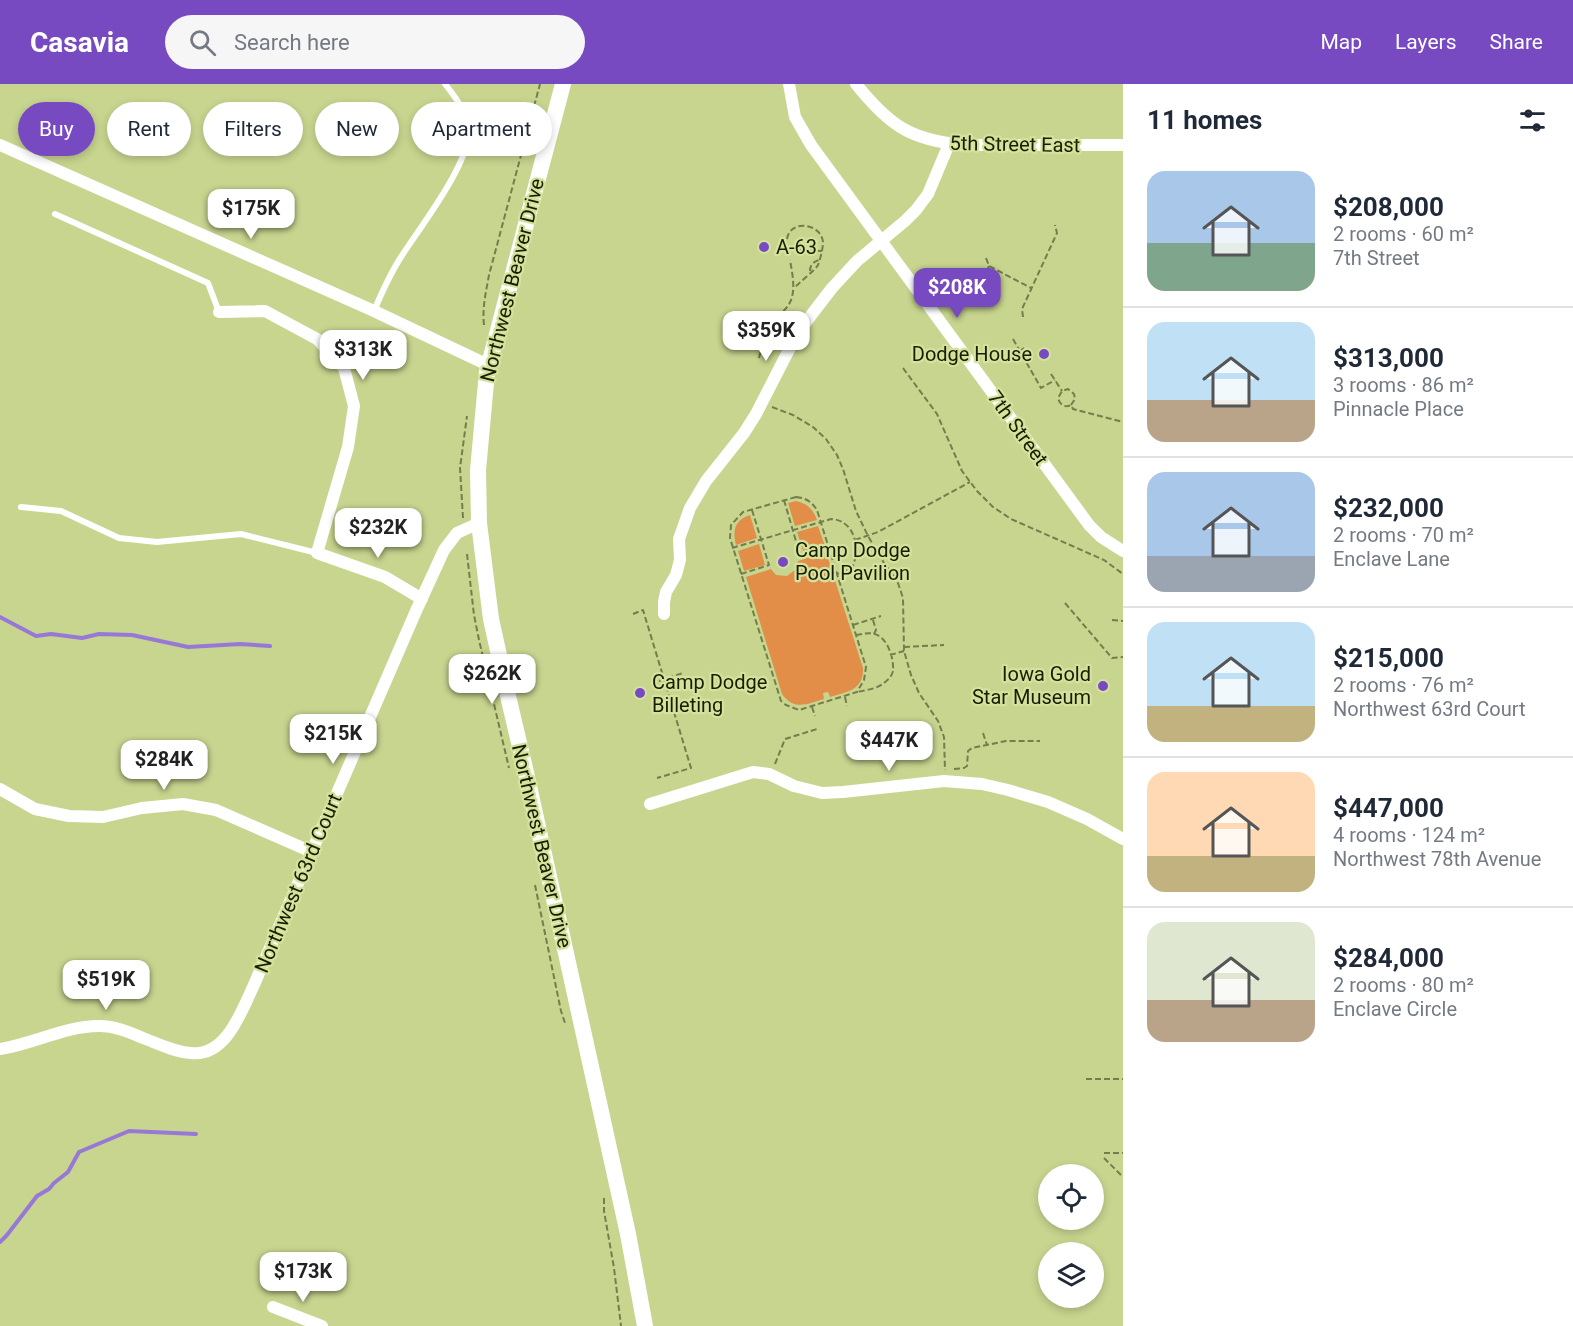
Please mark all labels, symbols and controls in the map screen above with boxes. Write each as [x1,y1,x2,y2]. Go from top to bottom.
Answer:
search box [165,15,585,69]
text: Casavia [30,26,129,59]
icon: search [186,26,219,59]
text: Search here [234,30,350,55]
text: Map [1320,30,1362,54]
text: Layers [1395,30,1456,54]
text: Share [1489,30,1543,54]
chip: Buy [18,102,95,156]
chip: Rent [107,102,191,156]
chip: Filters [203,102,303,156]
chip: New [315,102,399,156]
chip: Apartment [411,102,552,156]
icon: filters [1516,104,1549,137]
text: 11 homes [1147,105,1262,135]
street label: 5th Street East [949,131,1081,157]
street label: Northwest Beaver Drive [475,176,549,384]
pin: $175K [209,189,293,240]
text: $208,000 [1333,192,1444,222]
icon: home [1195,195,1267,267]
text: $175K [222,196,280,220]
text: 2 rooms · 60 m² [1333,222,1474,246]
place label: A-63 [776,235,817,259]
marker: A-63 [757,240,771,254]
text: 7th Street [1333,246,1420,270]
pin: $208K [915,268,999,319]
text: $208K [928,275,986,299]
pin: $359K [724,311,808,362]
text: $359K [737,318,795,342]
pin: $313K [321,330,405,381]
text: $313K [334,337,392,361]
place label: Dodge House [912,342,1032,366]
text: $313,000 [1333,343,1444,373]
icon: home [1195,346,1267,418]
marker: Dodge House [1037,347,1051,361]
text: 3 rooms · 86 m² [1333,373,1474,397]
street label: 7th Street [983,386,1053,470]
text: Pinnacle Place [1333,397,1464,421]
text: $232,000 [1333,493,1444,523]
icon: home [1195,496,1267,568]
pin: $232K [336,508,420,559]
text: $232K [349,515,407,539]
text: 2 rooms · 70 m² [1333,523,1474,547]
place label: Camp Dodge Pool Pavilion [795,538,910,585]
text: Enclave Lane [1333,547,1450,571]
marker: Camp Dodge Pool Pavilion [776,555,790,569]
text: $215,000 [1333,643,1444,673]
icon: home [1195,646,1267,718]
pin: $262K [450,654,534,705]
text: $262K [463,661,521,685]
place label: Iowa Gold Star Museum [972,662,1091,709]
place label: Camp Dodge Billeting [652,670,767,717]
text: 2 rooms · 76 m² [1333,673,1474,697]
marker: Iowa Gold Star Museum [1096,679,1110,693]
marker: Camp Dodge Billeting [633,686,647,700]
text: Northwest 63rd Court [1333,697,1526,721]
pin: $215K [291,714,375,765]
text: $215K [304,721,362,745]
pin: $447K [847,721,931,772]
text: $447K [860,728,918,752]
pin: $284K [122,740,206,791]
street label: Northwest Beaver Drive [507,742,577,950]
text: $284K [135,747,193,771]
street label: Northwest 63rd Court [249,790,347,976]
text: $447,000 [1333,793,1444,823]
icon: home [1195,796,1267,868]
text: 4 rooms · 124 m² [1333,823,1485,847]
text: Northwest 78th Avenue [1333,847,1541,871]
text: $284,000 [1333,943,1444,973]
icon: home [1195,946,1267,1018]
pin: $519K [64,960,148,1011]
text: $519K [77,967,135,991]
text: 2 rooms · 80 m² [1333,973,1474,997]
text: Enclave Circle [1333,997,1457,1021]
map controls [1038,1164,1104,1308]
button: locate [1038,1164,1104,1230]
button: layers [1038,1242,1104,1308]
pin: $173K [261,1252,345,1303]
text: $173K [274,1259,332,1283]

